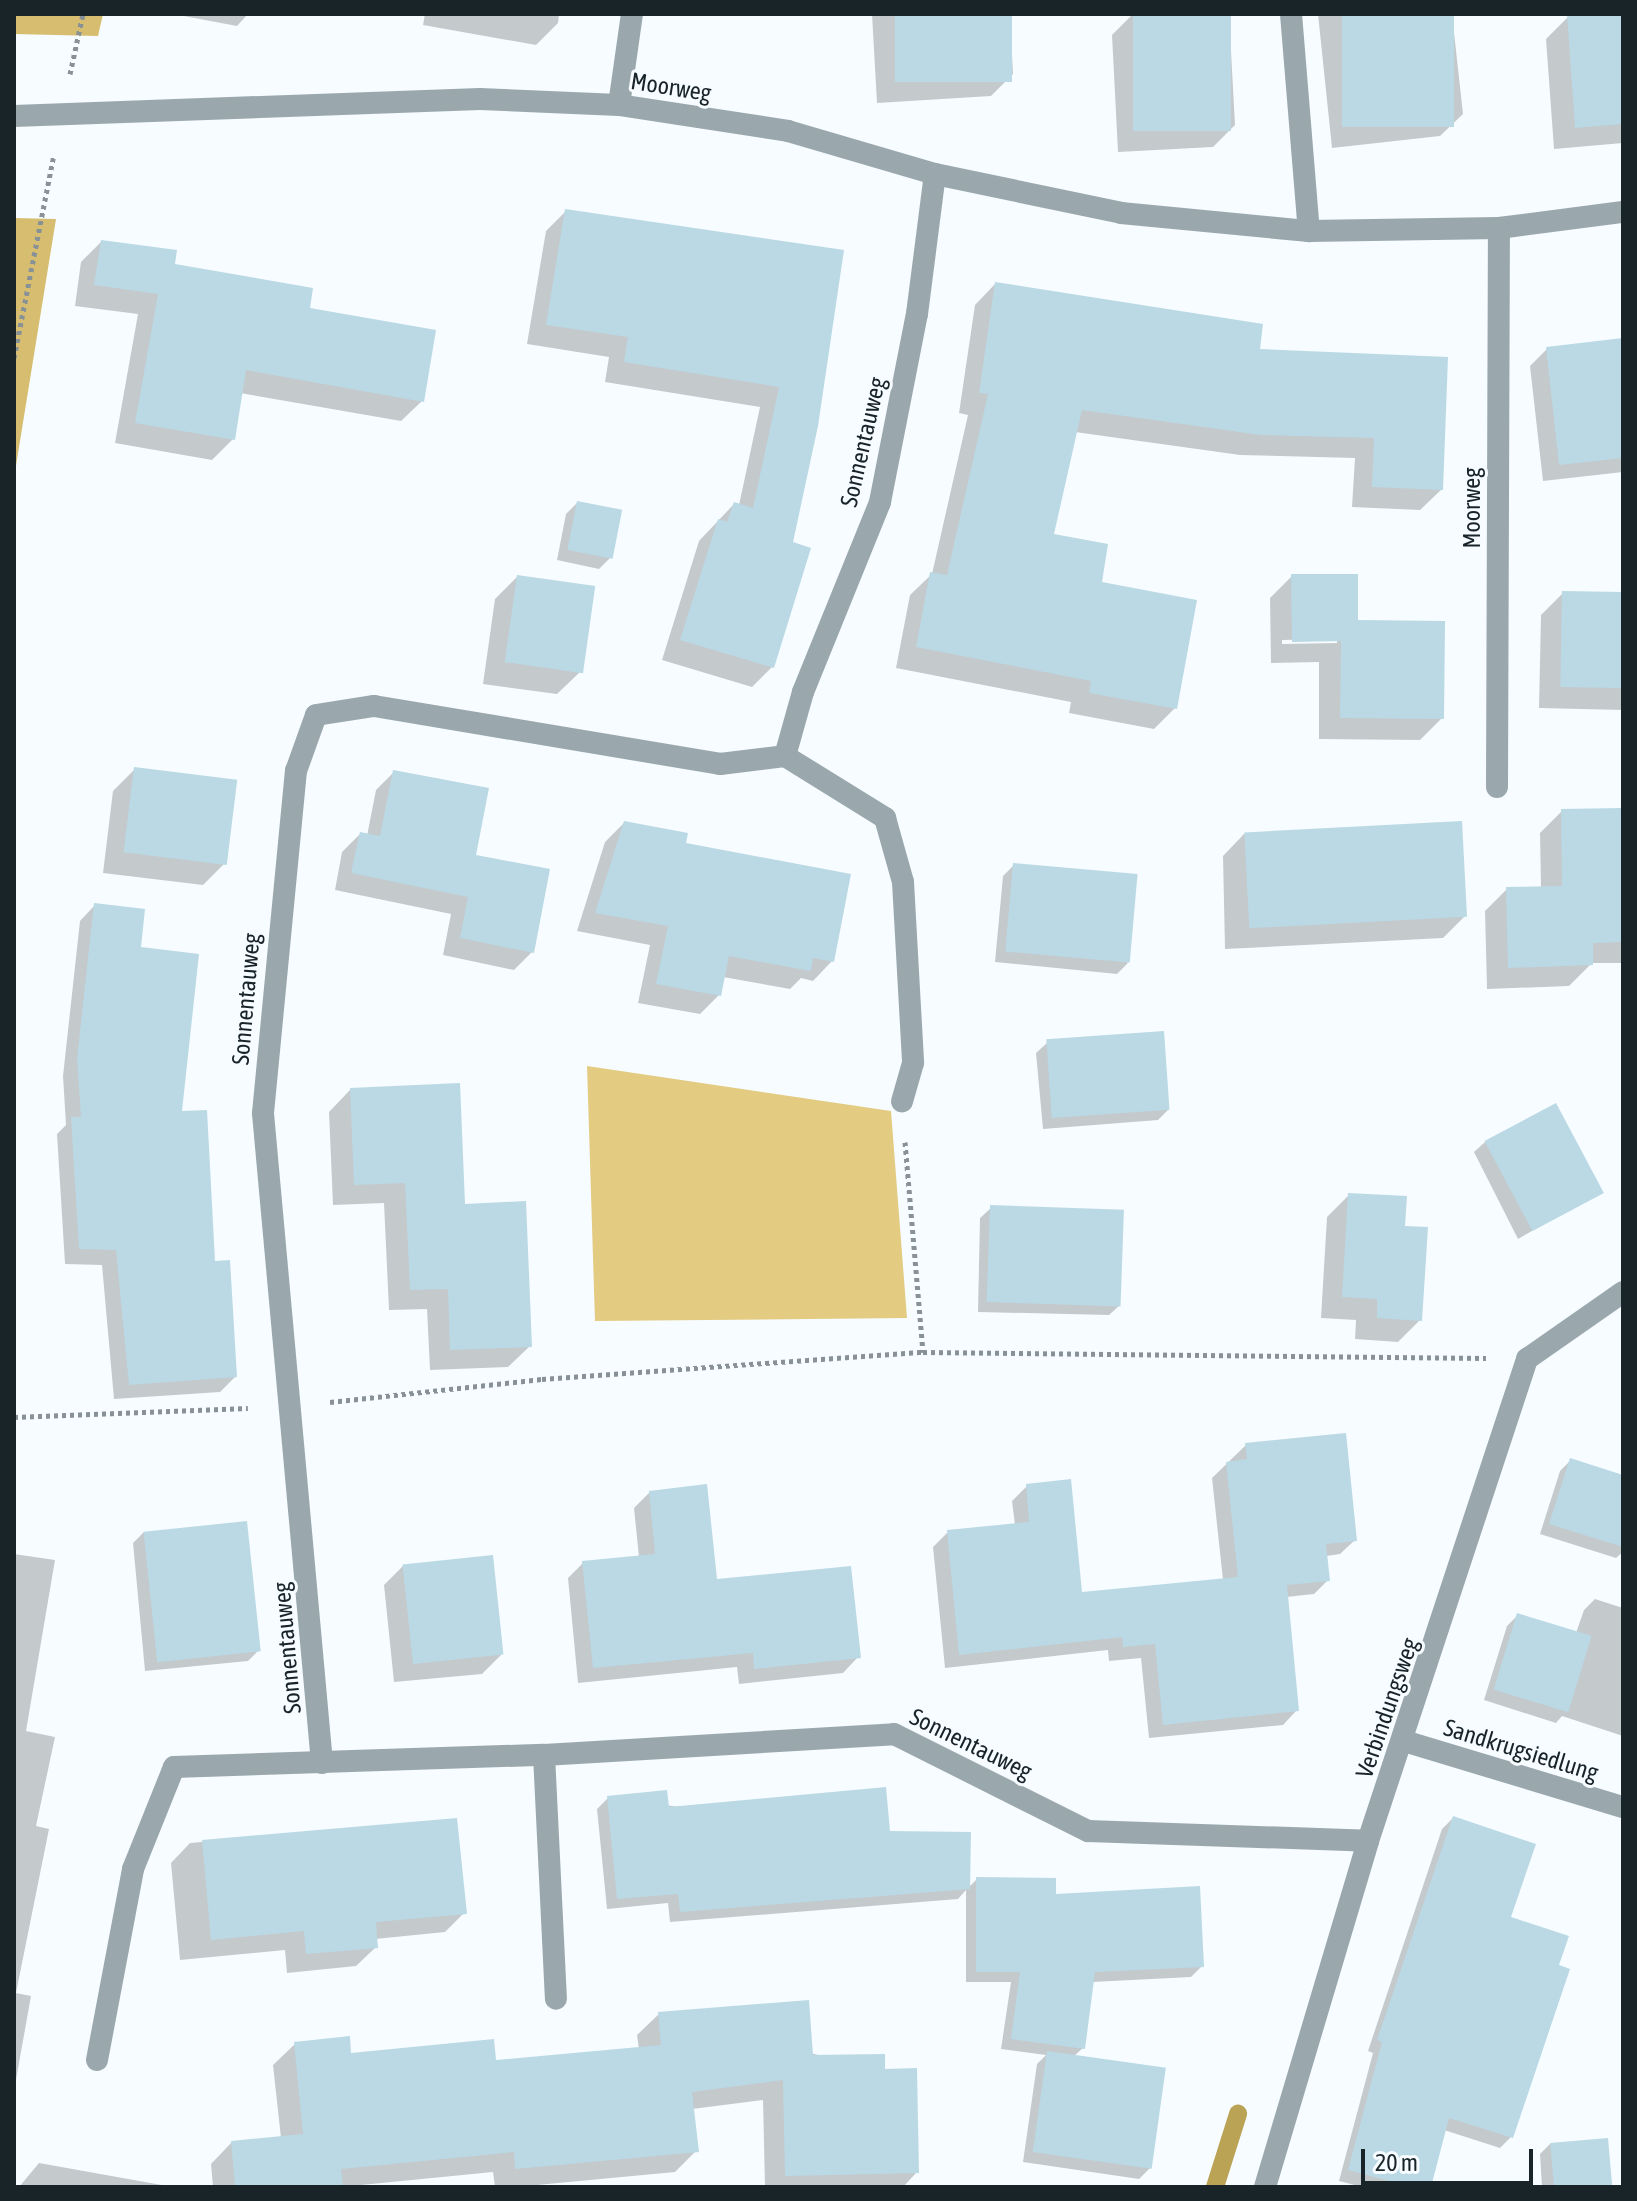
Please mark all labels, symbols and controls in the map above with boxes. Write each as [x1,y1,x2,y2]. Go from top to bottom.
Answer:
street label: Moorweg [629,66,713,108]
street label: Sonnentauweg [834,374,892,510]
street label: Moorweg [1458,467,1486,549]
street label: Sonnentauweg [226,932,266,1066]
street label: Sonnentauweg [267,1581,307,1715]
street label: Verbindungsweg [1350,1634,1424,1782]
street label: Sonnentauweg [905,1702,1037,1786]
street label: Sandkrugsiedlung [1440,1713,1602,1787]
scale bar [1365,2133,1537,2183]
text: 20 m [1375,2149,1418,2176]

